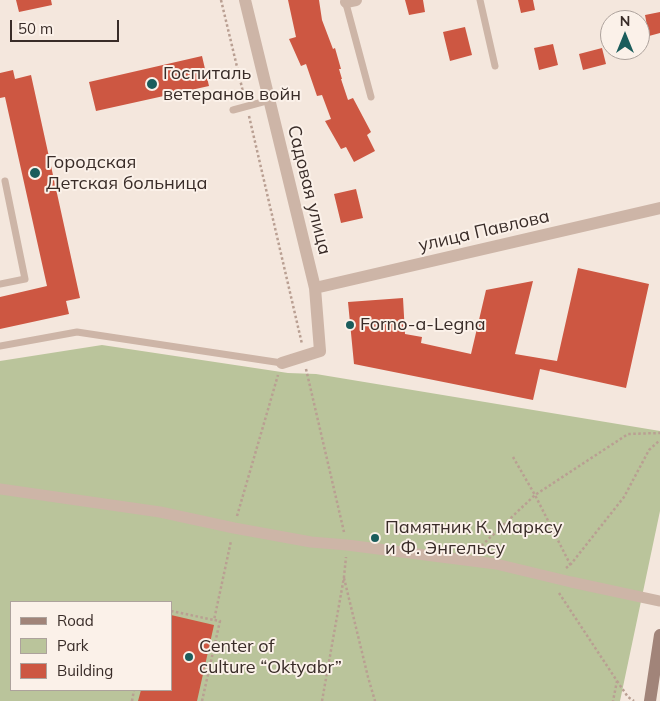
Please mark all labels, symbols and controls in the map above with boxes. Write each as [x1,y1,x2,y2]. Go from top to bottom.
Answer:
scale bar [12,10,121,42]
north arrow [600,10,650,60]
text: N [620,12,630,30]
text: 50 m [18,19,53,38]
place label: Госпиталь ветеранов войн [163,63,301,106]
marker: Госпиталь ветеранов войн [145,77,159,91]
street label: Садовая улица [282,123,336,257]
place label: Городская Детская больница [46,152,208,194]
marker: Городская Детская больница [28,166,42,180]
street label: улица Павлова [416,205,552,257]
place label: Forno-a-Legna [360,314,486,336]
marker: Forno-a-Legna [344,319,356,331]
place label: Памятник К. Марксу и Ф. Энгельсу [385,517,563,560]
marker: Памятник К. Марксу и Ф. Энгельсу [369,532,381,544]
legend [10,601,172,691]
text: Road [57,611,94,630]
text: Park [57,636,89,655]
place label: Center of culture “Oktyabr” [199,636,342,679]
marker: Center of culture “Oktyabr” [183,651,195,663]
text: Building [57,661,113,680]

